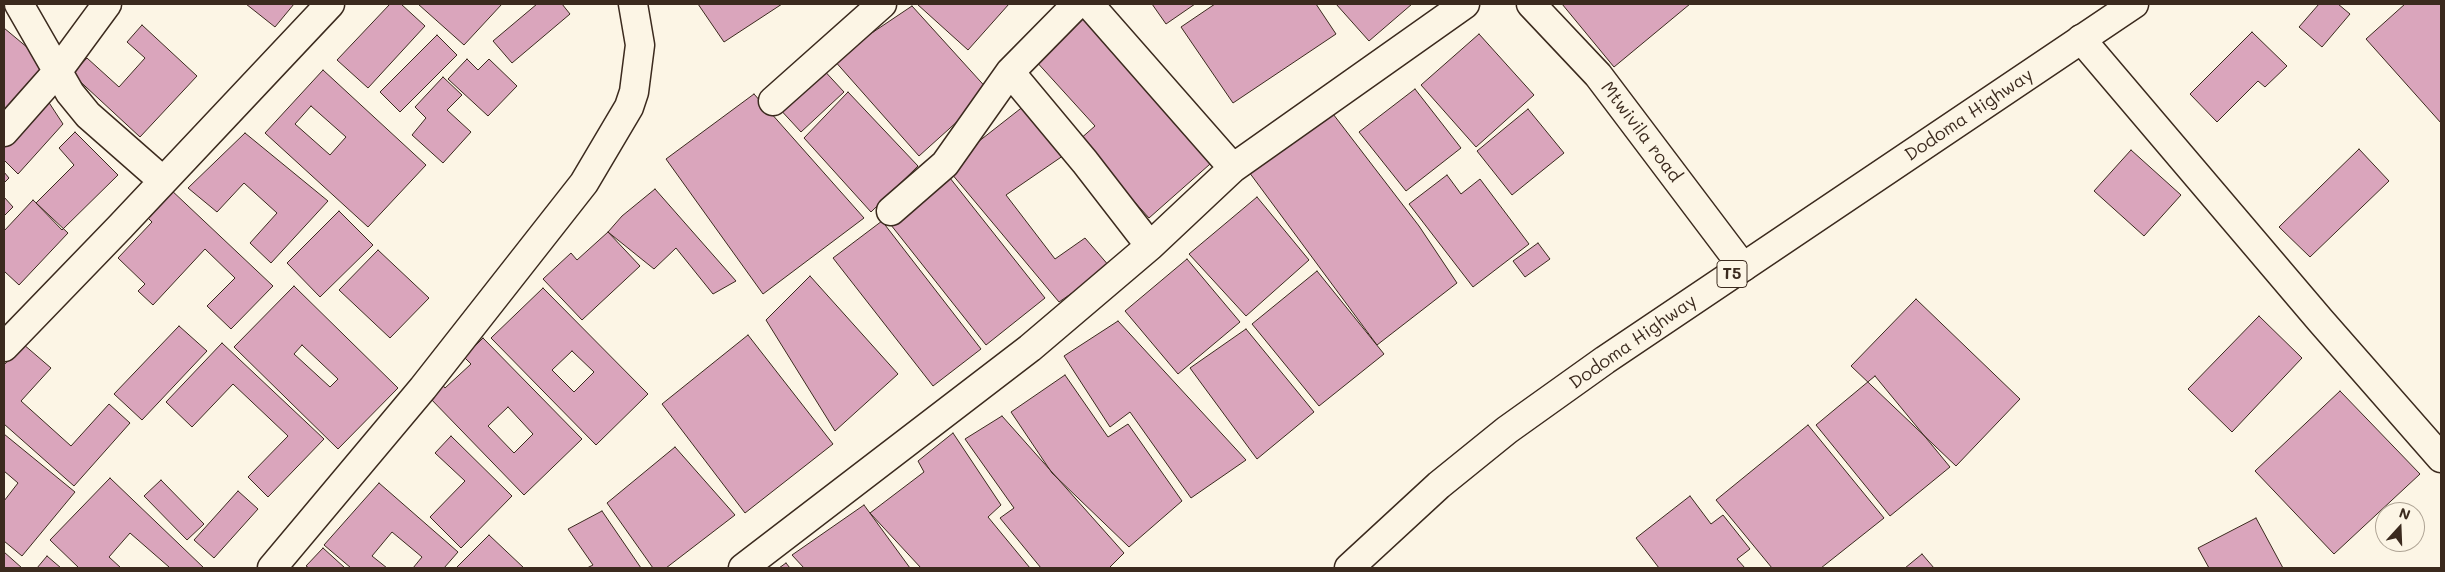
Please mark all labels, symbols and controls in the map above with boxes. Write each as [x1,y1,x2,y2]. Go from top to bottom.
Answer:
street label: Dodoma Highway [1901,64,2037,166]
street label: Mtwivila road [1596,77,1686,187]
road number: T5 [1717,260,1747,288]
street label: Dodoma Highway [1565,290,1701,394]
north arrow [2375,502,2425,552]
text: N [2397,503,2413,524]

